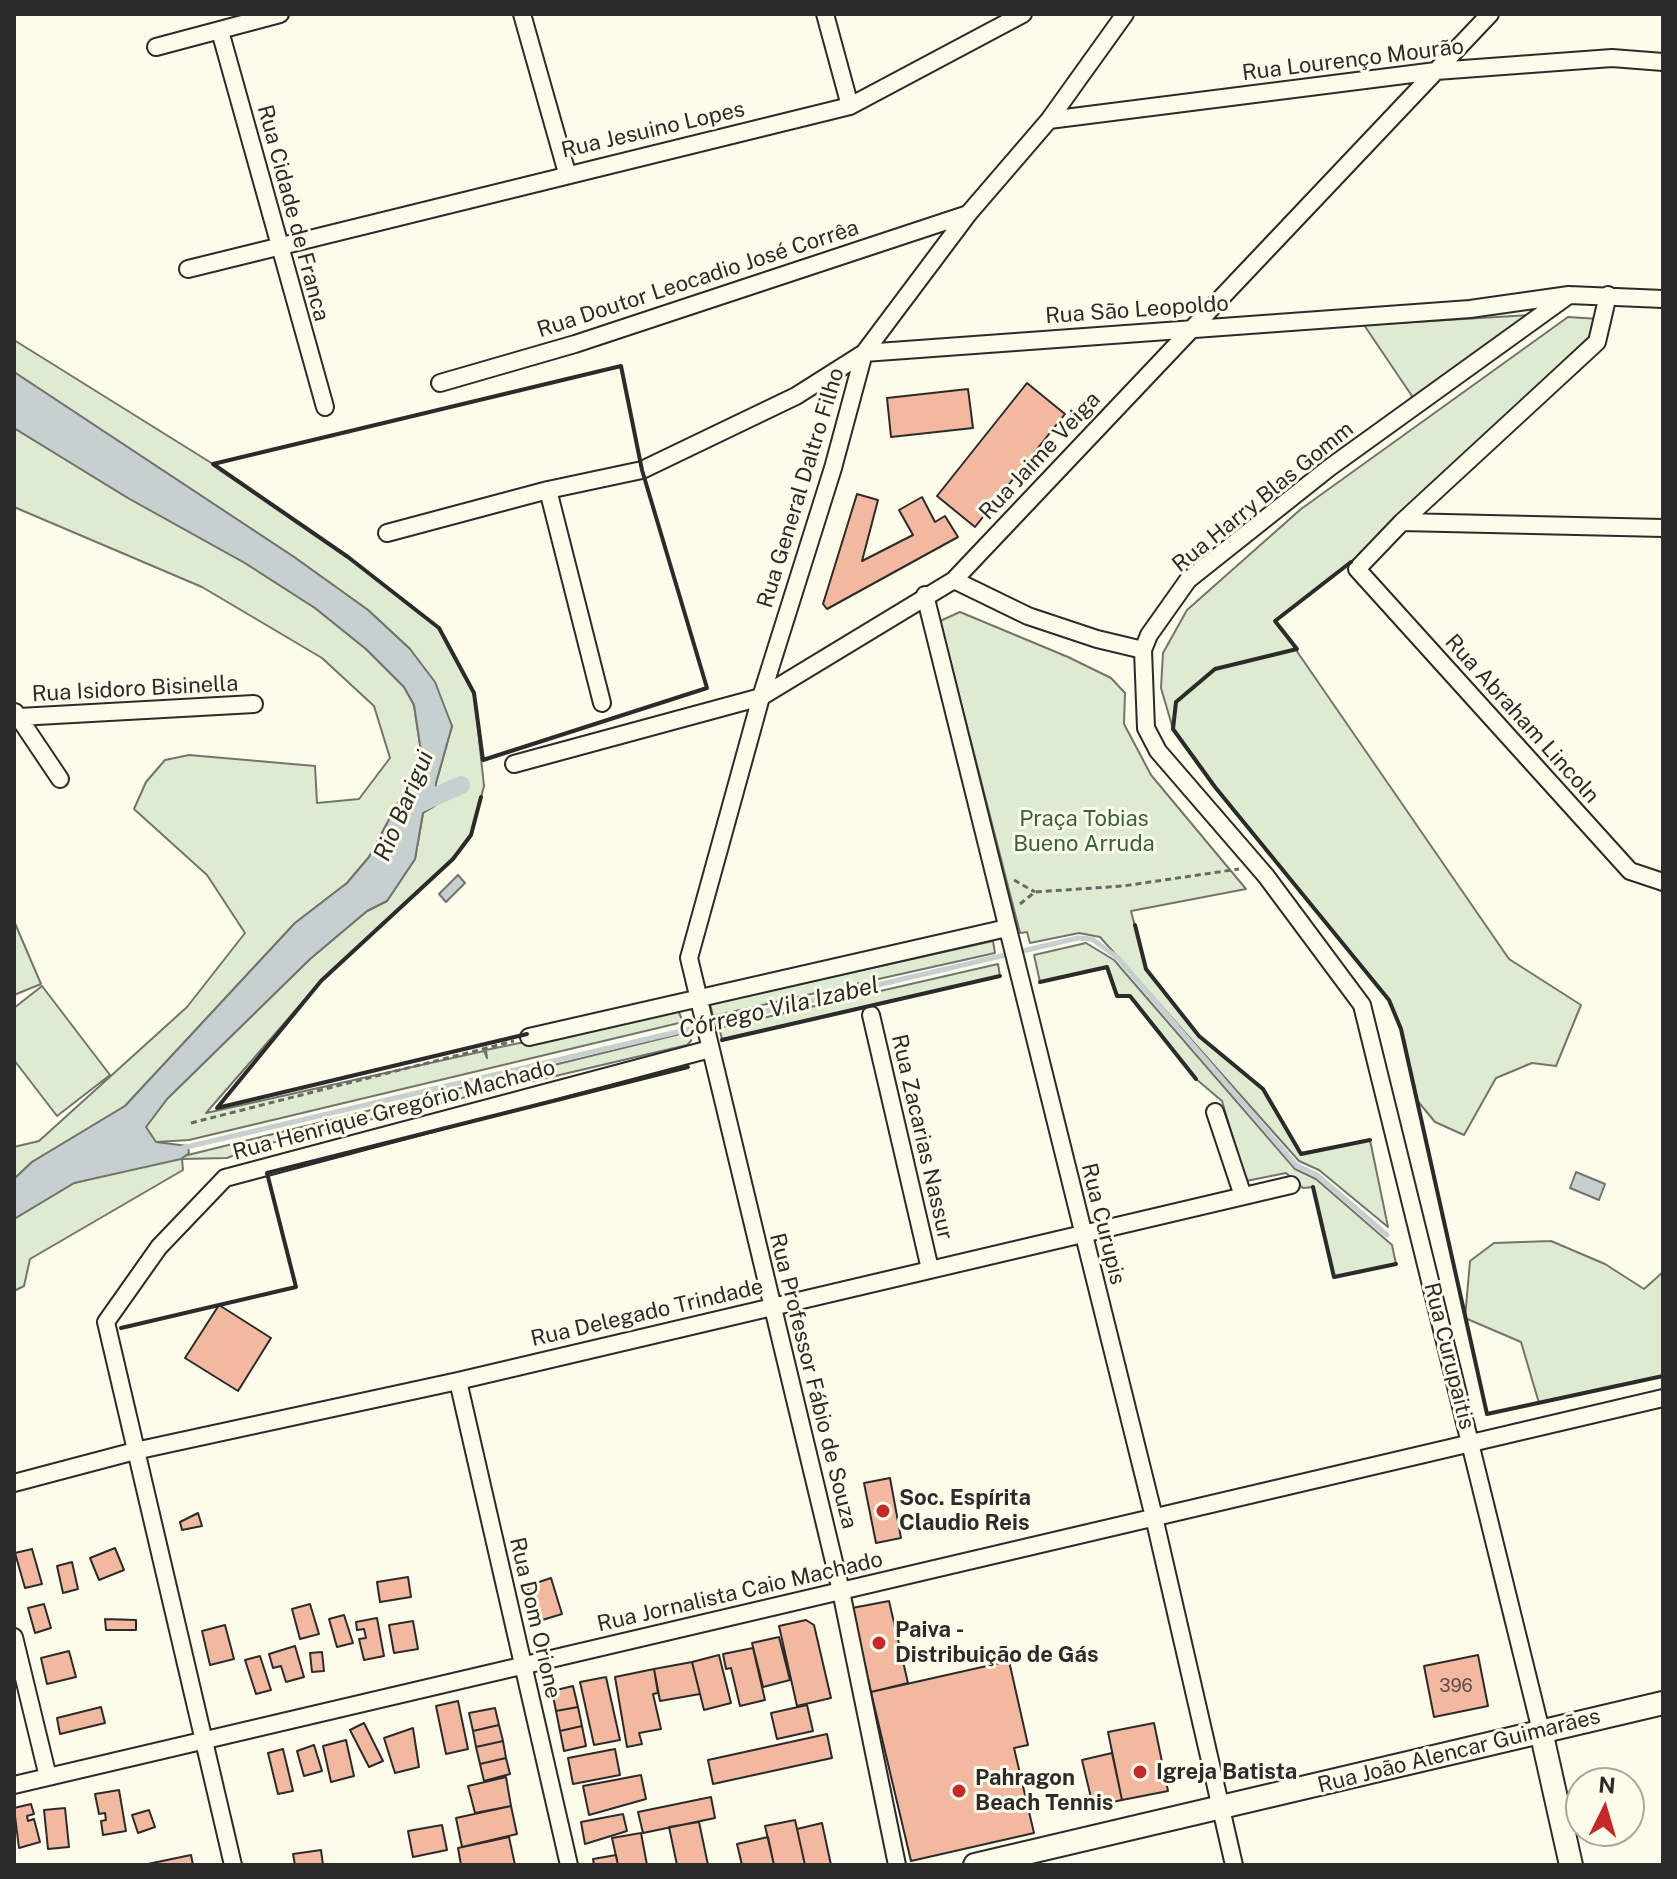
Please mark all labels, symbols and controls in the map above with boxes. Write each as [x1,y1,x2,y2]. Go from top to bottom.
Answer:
street label: Rua Lourenço Mourão [1241,33,1465,87]
street label: Rua Jesuino Lopes [559,96,747,164]
street label: Rua Cidade de Franca [251,102,335,324]
street label: Rua Doutor Leocadio José Corrêa [534,214,862,344]
street label: Rua São Leopoldo [1044,290,1230,330]
street label: Rua General Daltro Filho [752,365,850,611]
street label: Rua Jaime Veiga [974,387,1106,525]
street label: Rua Harry Blas Gomm [1167,416,1359,578]
street label: Rua Abraham Lincoln [1439,629,1605,809]
street label: Rua Isidoro Bisinella [31,670,239,708]
water label: Rio Barigui [368,747,440,865]
park label: Praça Tobias Bueno Arruda [1013,806,1155,858]
water label: Córrego Vila Izabel [676,971,882,1045]
street label: Rua Zacarias Nassur [886,1032,958,1242]
street label: Rua Henrique Gregório Machado [230,1054,558,1166]
street label: Rua Curupis [1075,1161,1131,1287]
street label: Rua Professor Fábio de Souza [763,1230,863,1532]
street label: Rua Delegado Trindade [528,1273,766,1353]
street label: Rua Curupaitis [1418,1280,1480,1432]
place label: Soc. Espírita Claudio Reis [899,1485,1031,1536]
marker: Soc. Espírita Claudio Reis [874,1502,892,1520]
street label: Rua Dom Orione [504,1535,566,1701]
street label: Rua Jornalista Caio Machado [595,1546,885,1638]
place label: Paiva - Distribuição de Gás [895,1617,1098,1668]
marker: Paiva - Distribuição de Gás [870,1634,888,1652]
house number: 396 [1439,1675,1473,1697]
street label: Rua João Alencar Guimarães [1315,1703,1603,1799]
place label: Igreja Batista [1156,1759,1297,1785]
marker: Igreja Batista [1131,1763,1149,1781]
place label: Pahragon Beach Tennis [975,1765,1113,1816]
north arrow [1565,1767,1645,1847]
text: N [1597,1771,1617,1799]
marker: Pahragon Beach Tennis [950,1782,968,1800]

